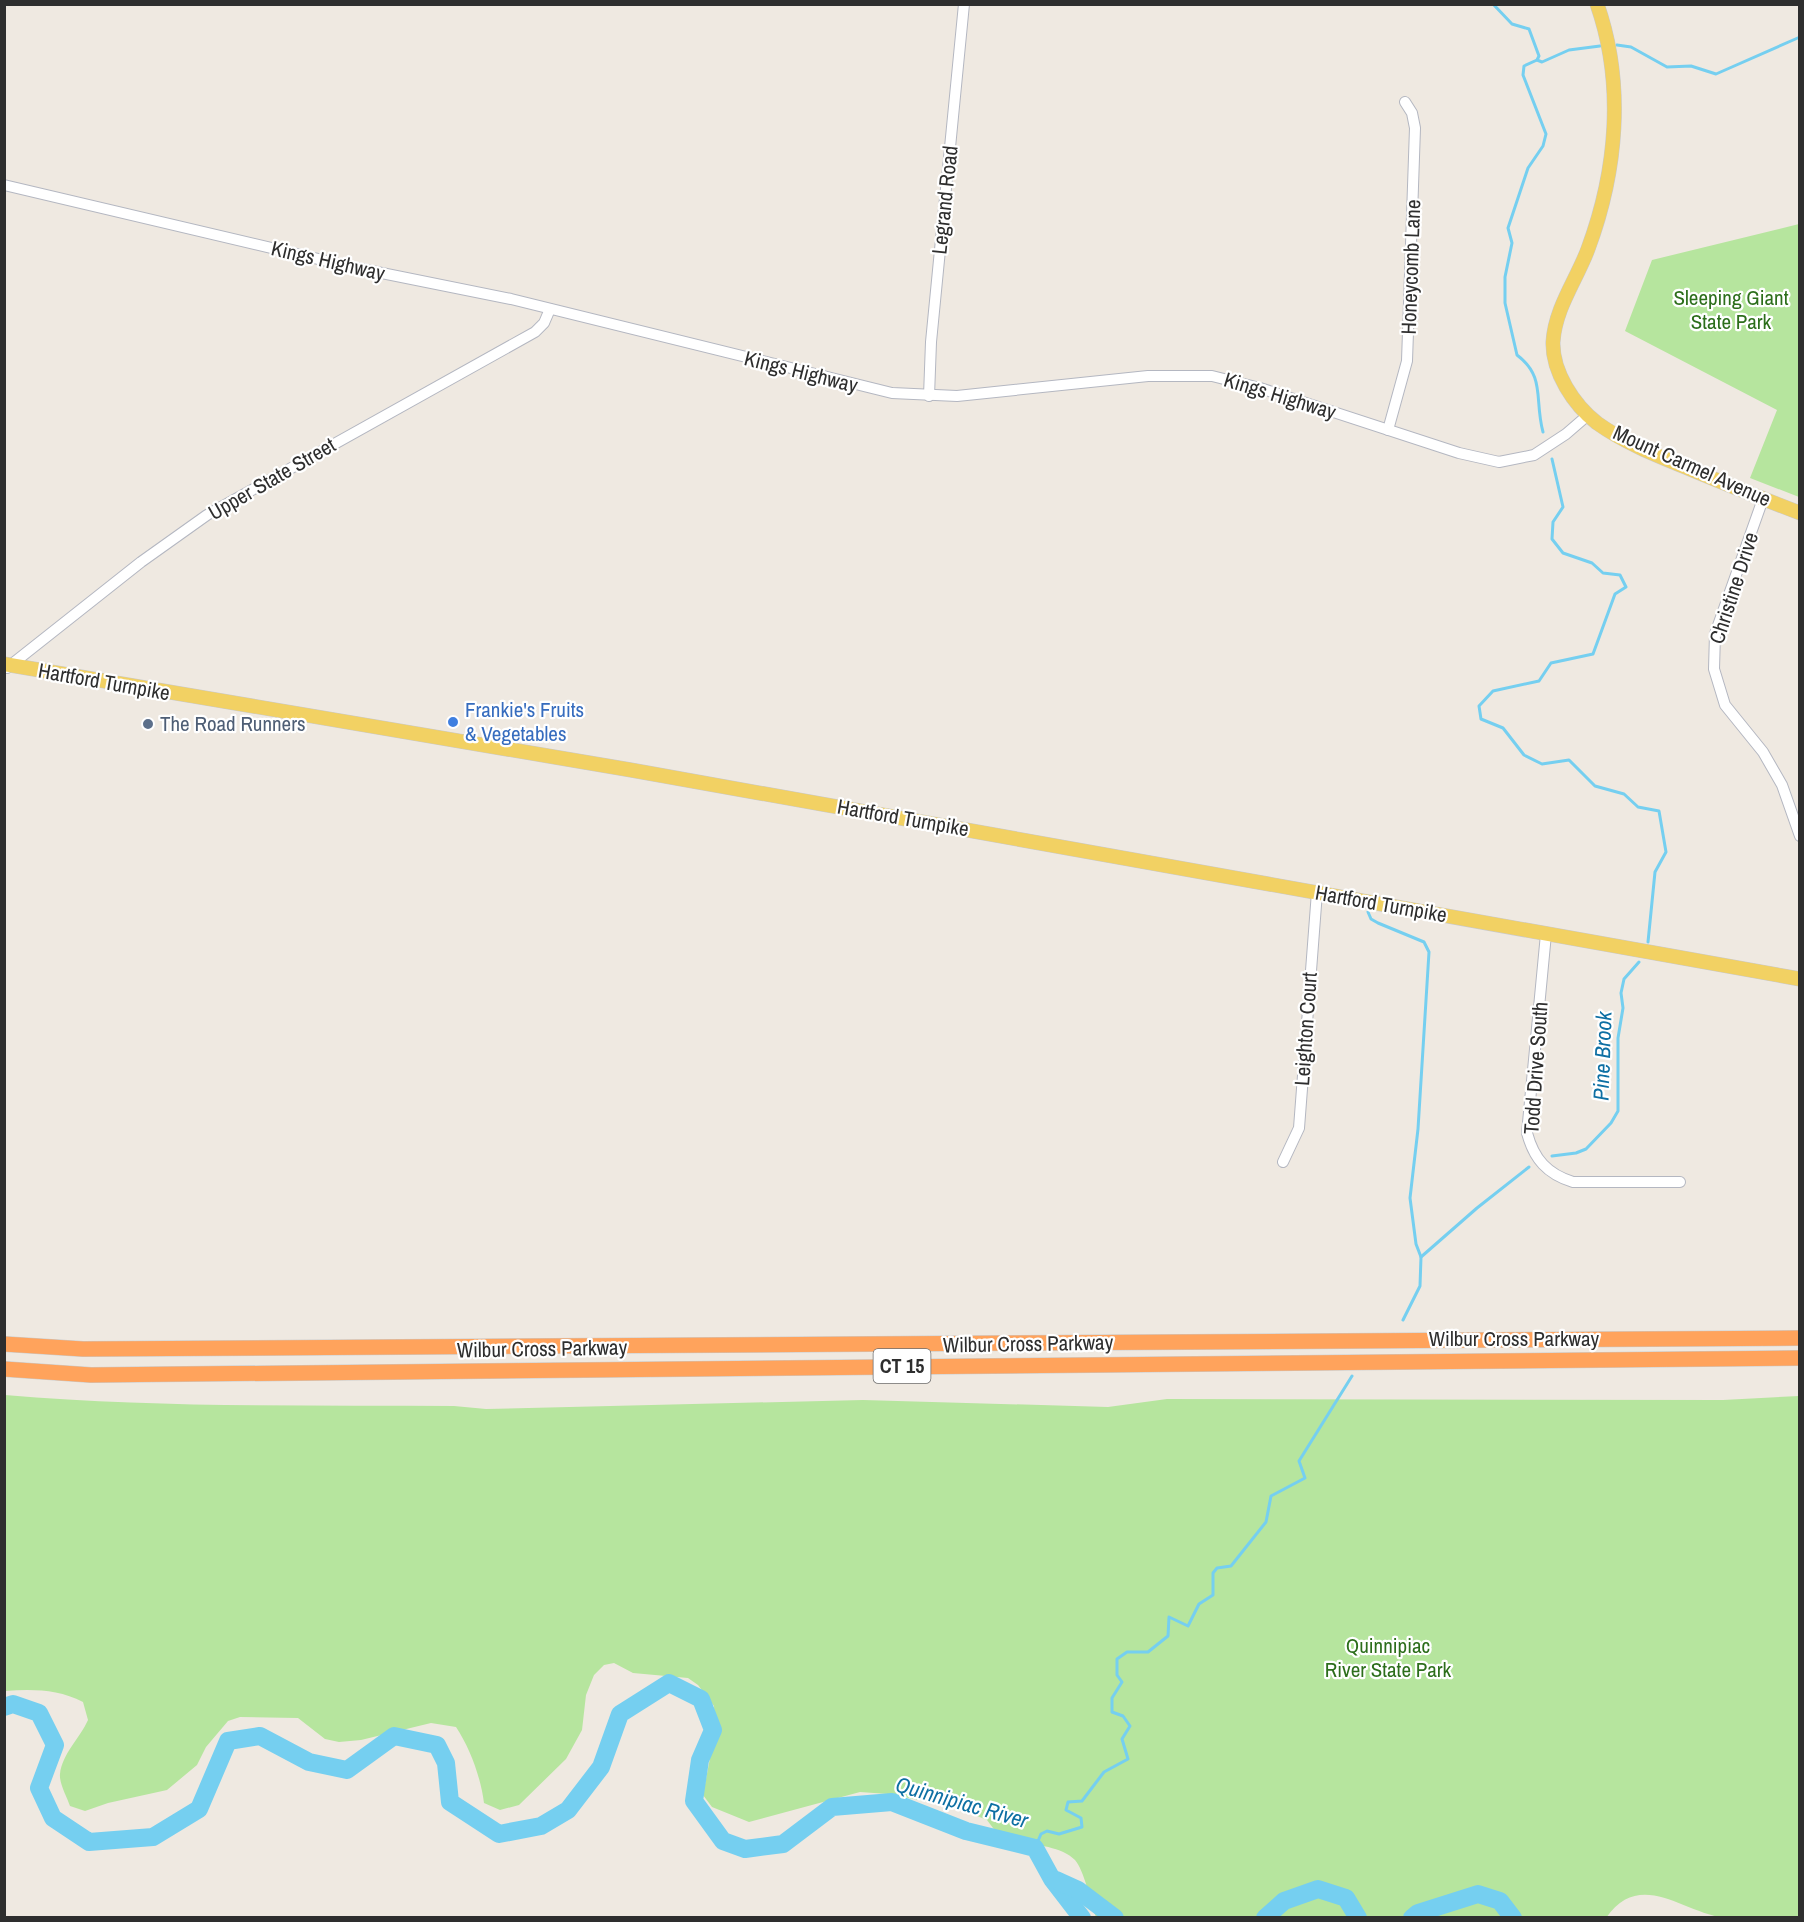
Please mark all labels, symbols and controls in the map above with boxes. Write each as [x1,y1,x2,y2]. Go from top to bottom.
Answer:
street label: Legrand Road [924,144,965,256]
street label: Honeycomb Lane [1394,199,1427,335]
street label: Kings Highway [268,233,388,288]
park label: Sleeping Giant State Park [1674,283,1789,336]
street label: Kings Highway [741,343,861,400]
street label: Kings Highway [1221,365,1340,426]
street label: Mount Carmel Avenue [1609,418,1776,513]
street label: Upper State Street [203,430,341,527]
street label: Christine Drive [1702,528,1765,647]
street label: Hartford Turnpike [36,656,172,707]
place label: Frankie's Fruits & Vegetables [465,695,584,748]
place label: The Road Runners [160,709,306,738]
marker: Frankie's Fruits & Vegetables [446,715,460,729]
marker: The Road Runners [141,717,155,731]
street label: Hartford Turnpike [835,792,971,843]
street label: Hartford Turnpike [1313,878,1449,929]
street label: Leighton Court [1287,971,1324,1087]
street label: Todd Drive South [1516,1001,1555,1135]
water label: Pine Brook [1585,1010,1619,1101]
street label: Wilbur Cross Parkway [1429,1324,1600,1353]
street label: Wilbur Cross Parkway [943,1328,1114,1359]
street label: Wilbur Cross Parkway [457,1333,628,1364]
road number: CT 15 [874,1349,930,1383]
park label: Quinnipiac River State Park [1325,1631,1452,1684]
water label: Quinnipiac River [892,1769,1033,1835]

